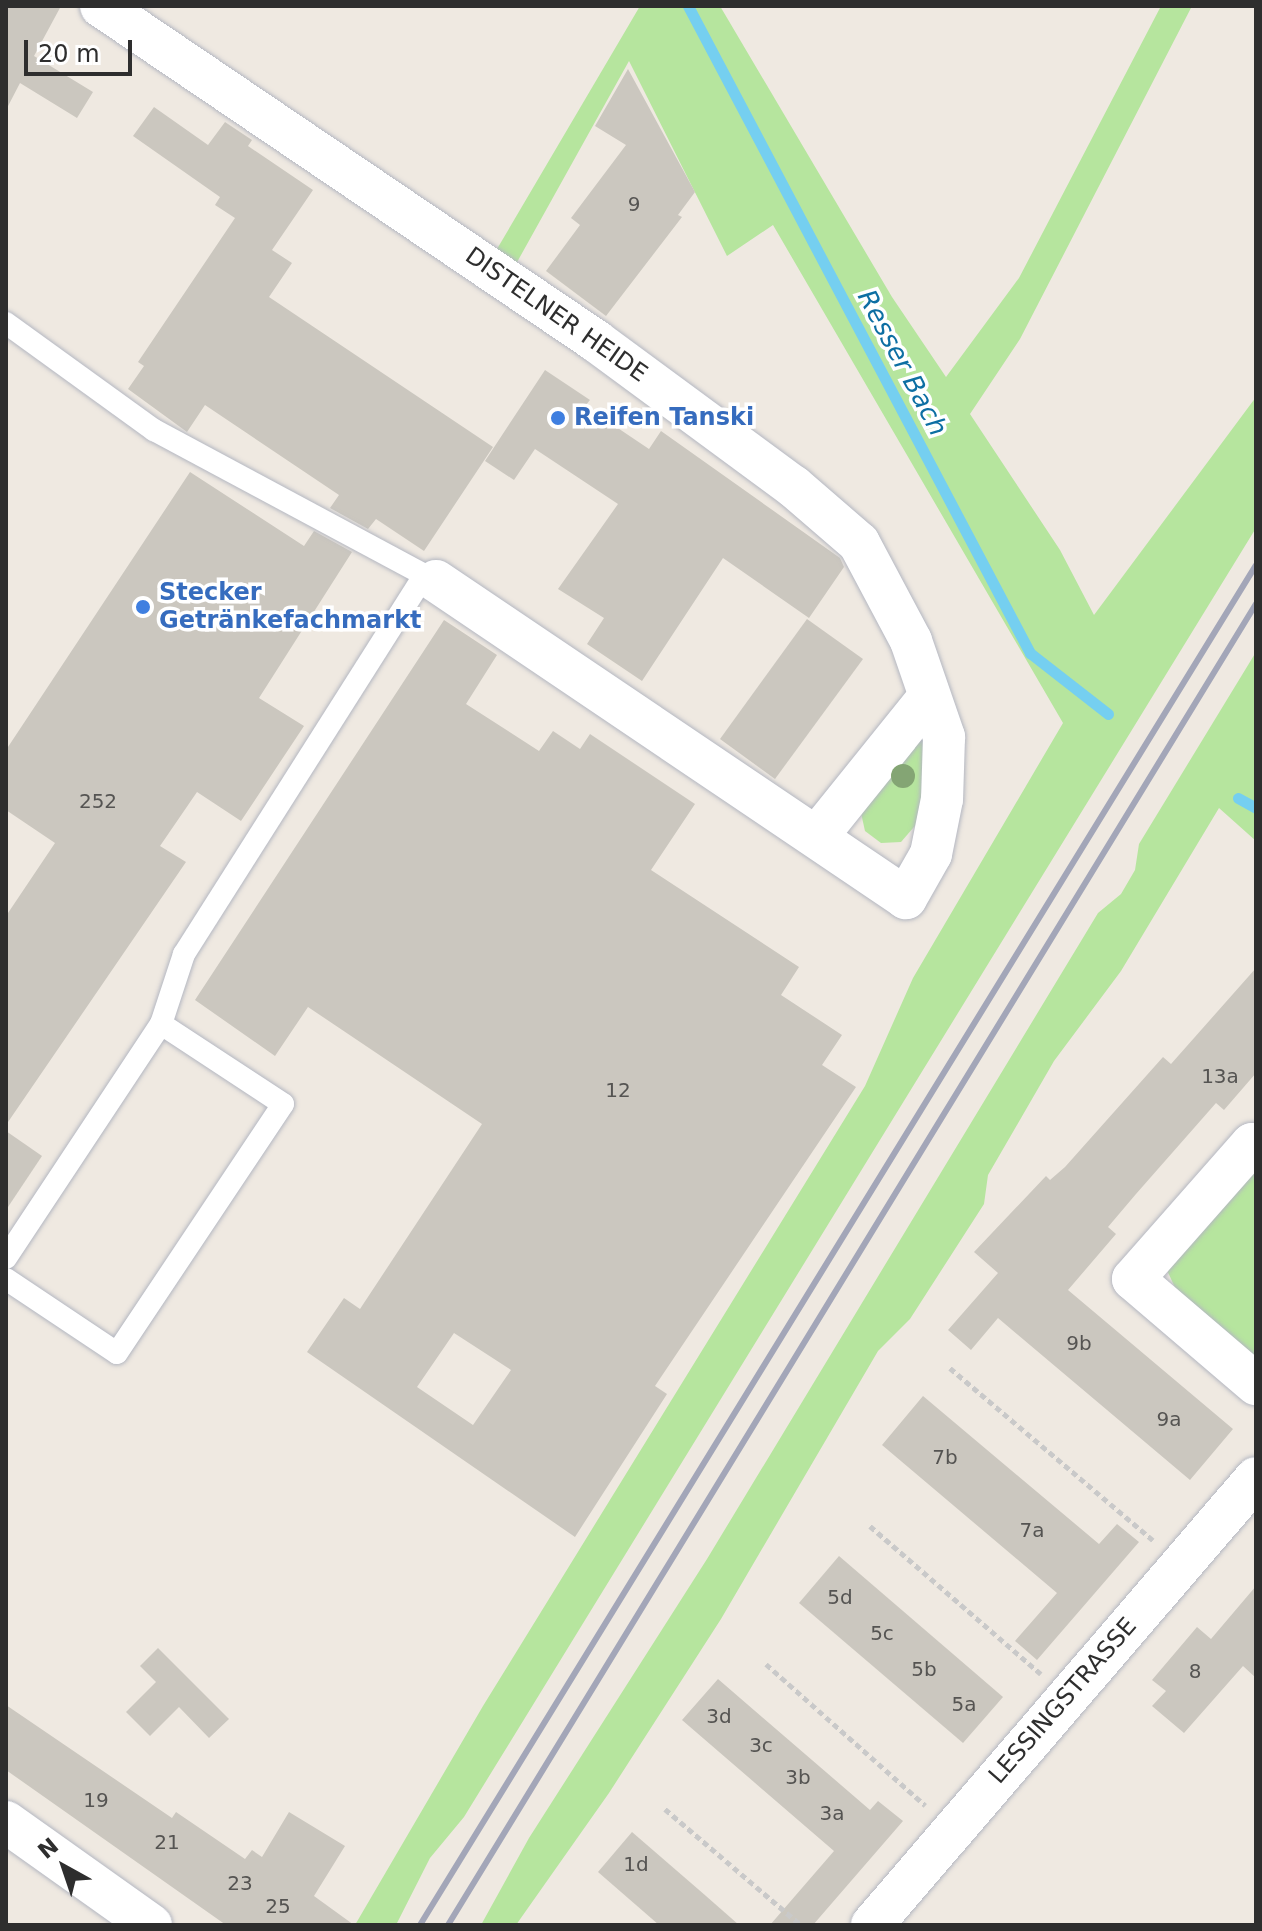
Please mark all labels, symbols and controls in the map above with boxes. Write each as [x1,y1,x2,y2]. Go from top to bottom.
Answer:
scale bar [28,24,136,74]
text: 20 m [38,40,100,68]
house number: 9 [628,192,640,216]
street label: DISTELNER HEIDE [460,241,652,389]
water label: Resser Bach [851,285,953,441]
place label: Reifen Tanski [574,404,754,432]
marker: Reifen Tanski [549,409,567,427]
place label: Stecker Getränkefachmarkt [159,579,422,635]
marker: Stecker Getränkefachmarkt [134,598,152,616]
house number: 252 [79,789,117,813]
house number: 13a [1201,1064,1239,1088]
house number: 12 [605,1078,631,1102]
house number: 9b [1066,1331,1092,1355]
house number: 9a [1157,1407,1181,1431]
house number: 7b [932,1445,958,1469]
house number: 7a [1020,1518,1044,1542]
house number: 5d [827,1585,853,1609]
street label: LESSINGSTRASSE [983,1612,1143,1790]
house number: 5c [870,1621,894,1645]
house number: 5b [911,1657,937,1681]
house number: 8 [1189,1659,1201,1683]
house number: 5a [952,1692,976,1716]
house number: 3d [706,1704,732,1728]
house number: 3c [749,1733,773,1757]
house number: 3b [785,1765,811,1789]
house number: 19 [83,1788,109,1812]
house number: 3a [820,1801,844,1825]
north arrow [24,1827,104,1907]
house number: 21 [154,1830,180,1854]
text: N [33,1833,63,1864]
house number: 1d [623,1852,649,1876]
house number: 23 [227,1871,253,1895]
house number: 25 [265,1894,291,1918]

